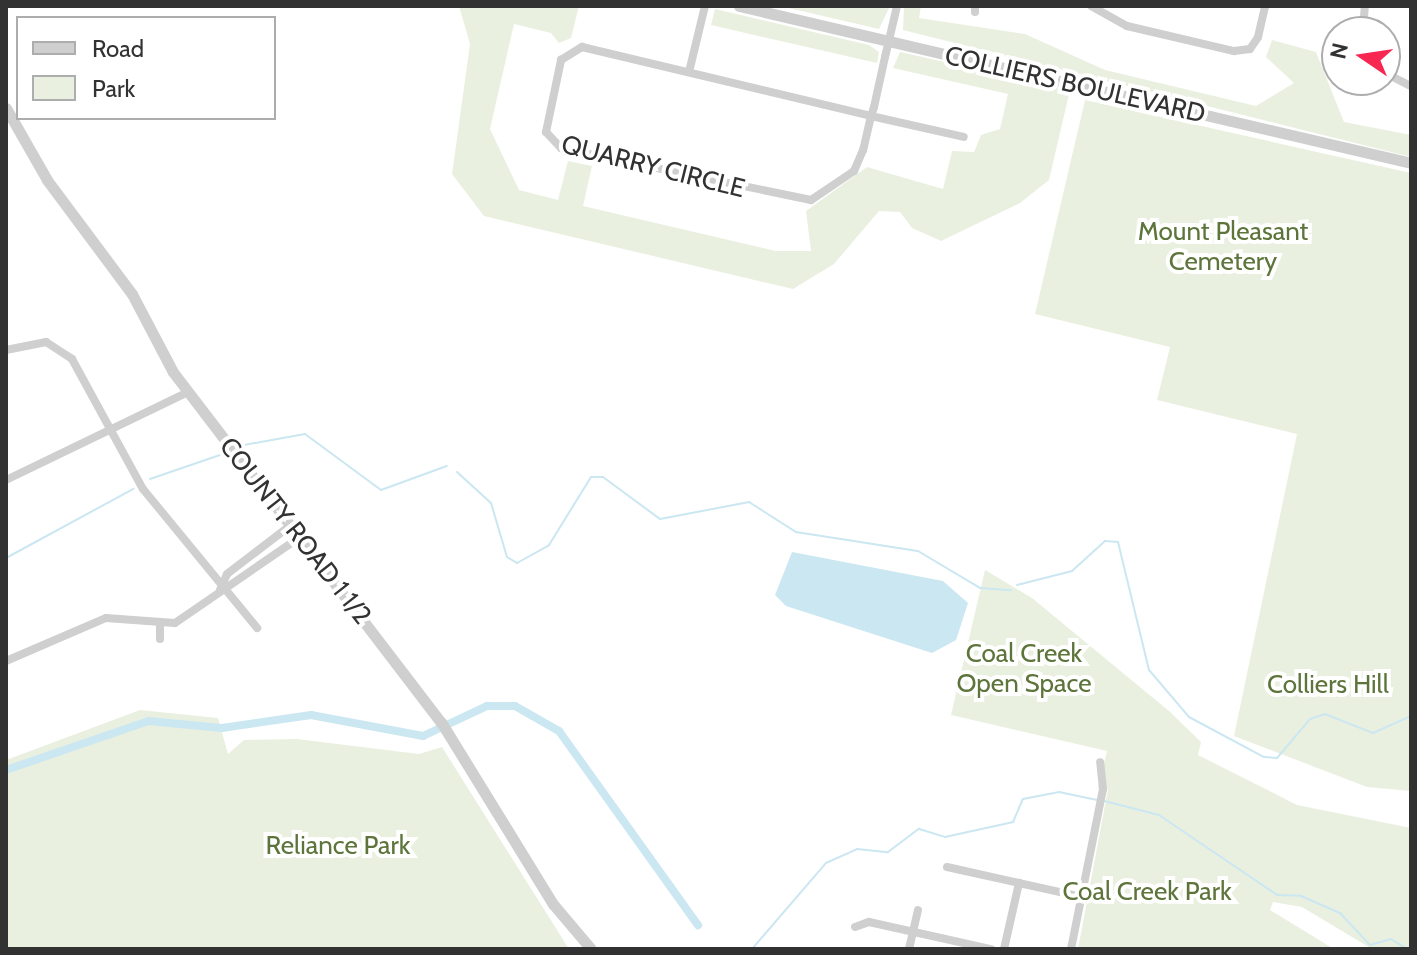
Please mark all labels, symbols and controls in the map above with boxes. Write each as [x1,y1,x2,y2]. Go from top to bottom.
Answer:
legend [16,16,276,120]
north arrow [1321,16,1401,96]
text: Road [92,34,144,63]
street label: COLLIERS BOULEVARD [942,40,1208,130]
text: N [1324,40,1354,62]
text: Park [92,74,135,103]
street label: QUARRY CIRCLE [558,129,748,205]
park label: Mount Pleasant Cemetery [1138,216,1308,278]
street label: COUNTY ROAD 1 1/2 [212,431,378,631]
park label: Coal Creek Open Space [957,638,1091,700]
park label: Colliers Hill [1267,669,1389,701]
park label: Reliance Park [266,830,410,862]
park label: Coal Creek Park [1062,876,1232,908]

